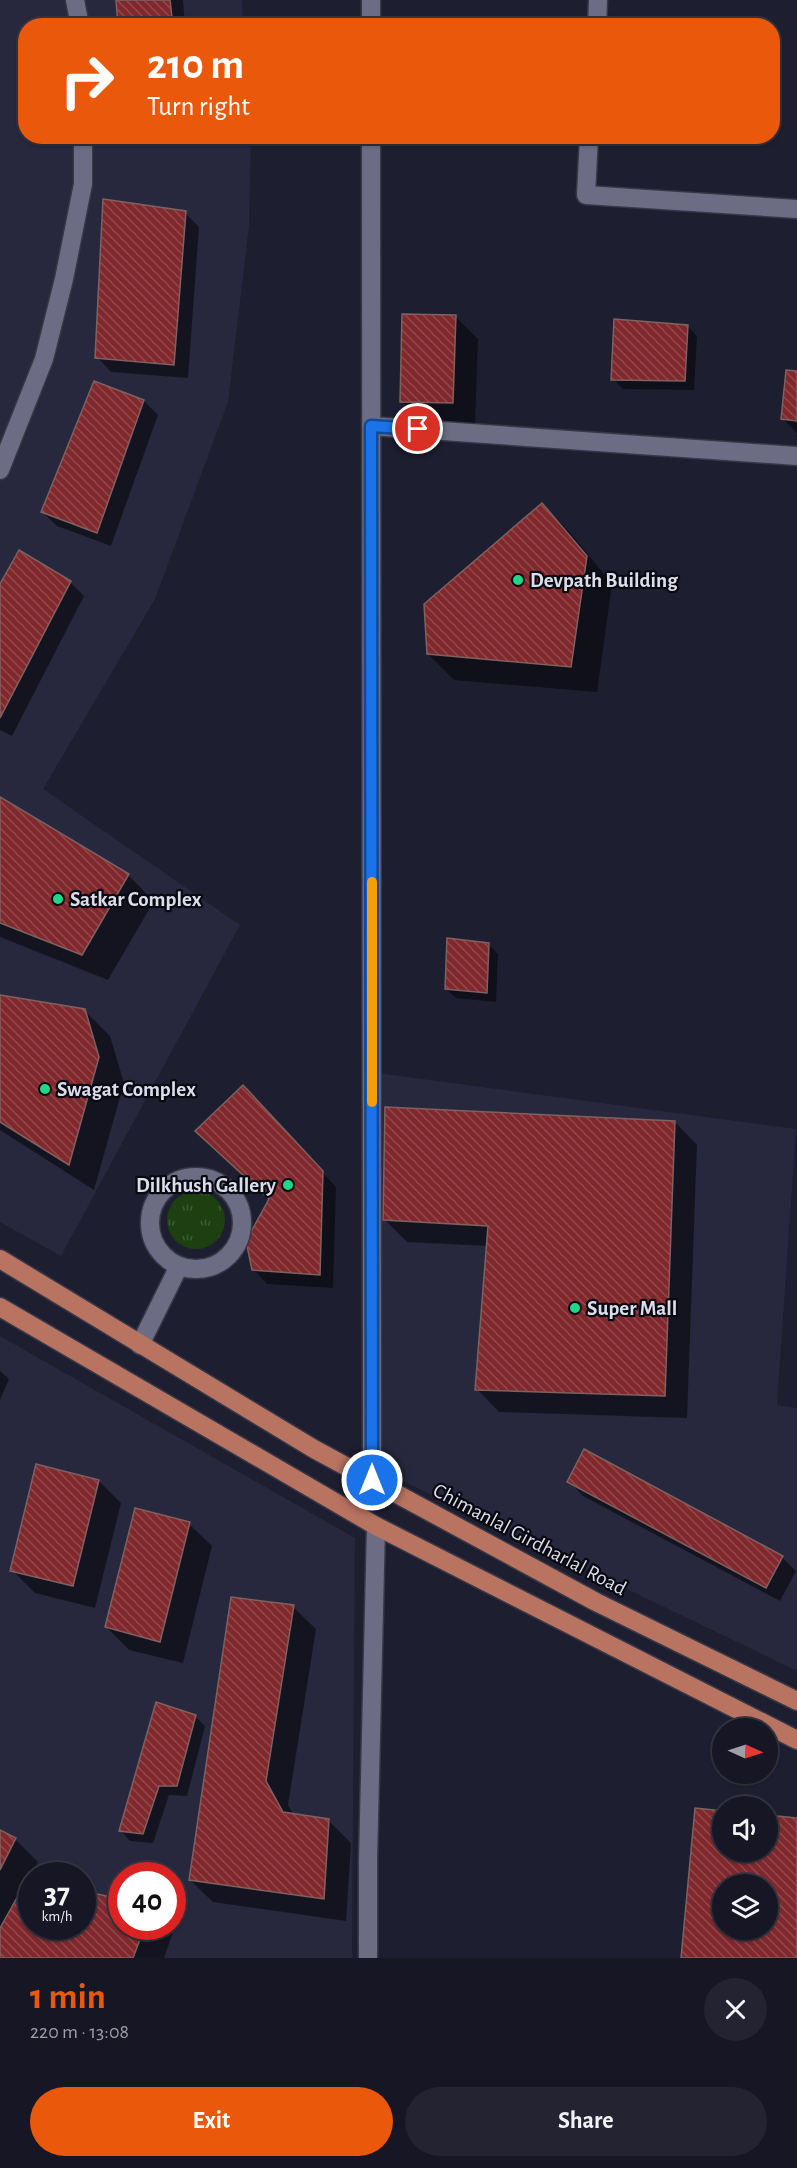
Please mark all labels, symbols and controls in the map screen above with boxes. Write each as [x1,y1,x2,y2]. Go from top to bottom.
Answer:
icon: right [48,42,126,120]
text: 210 m [147,44,244,86]
text: Turn right [147,93,250,120]
pin [392,403,443,454]
icon: arrive [401,412,434,445]
place label: Devpath Building [530,570,678,591]
marker: Devpath Building [511,573,525,587]
place label: Satkar Complex [70,889,202,910]
marker: Satkar Complex [51,892,65,906]
place label: Swagat Complex [57,1079,196,1100]
marker: Swagat Complex [38,1082,52,1096]
place label: Dilkhush Gallery [136,1175,277,1196]
marker: Dilkhush Gallery [281,1178,295,1192]
place label: Super Mall [587,1298,677,1319]
marker: Super Mall [568,1301,582,1315]
position arrow [340,1448,404,1512]
street label: Chimanlal Girdharlal Road [430,1480,630,1599]
north arrow [712,1718,778,1784]
map controls [712,1718,778,1940]
button: sound [712,1796,778,1862]
speed limit sign: 40 [108,1862,186,1940]
button: layers [712,1874,778,1940]
text: 37 [44,1879,70,1909]
text: km/h [42,1909,72,1924]
button: close [704,1978,767,2041]
text: 1 min [30,1979,106,2015]
text: 220 m · 13:08 [30,2022,129,2042]
button: Exit [30,2087,393,2156]
button: Share [405,2087,767,2156]

